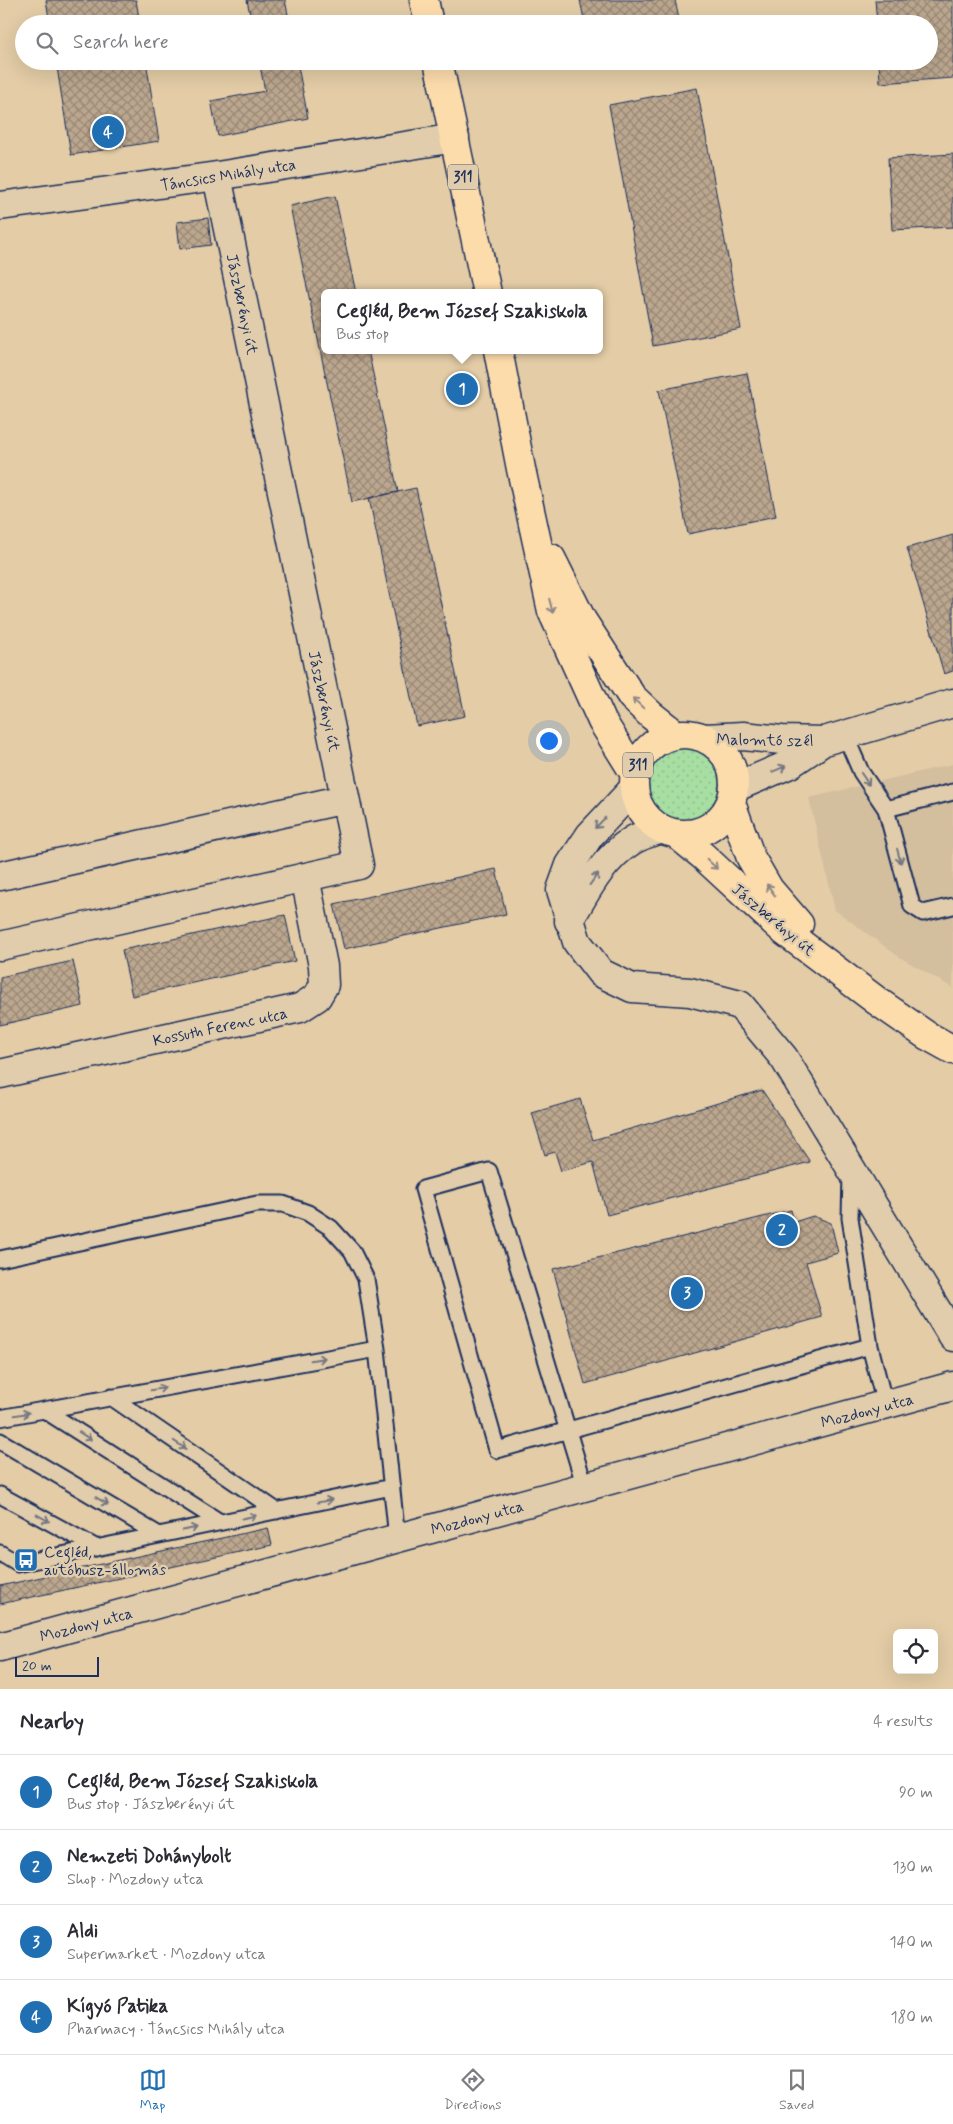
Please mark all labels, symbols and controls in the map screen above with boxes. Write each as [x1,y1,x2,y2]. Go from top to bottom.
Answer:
search box [15,15,938,70]
icon: search [33,29,61,57]
text: Search here [73,30,169,55]
pin: 4 [92,113,124,151]
street label: Táncsics Mihály utca [159,154,298,197]
road number: 311 [448,164,478,190]
street label: Jászberényi út [221,252,263,357]
popup [321,289,603,354]
text: Cegléd, Bem József Szakiskola [336,299,588,324]
text: Bus stop [336,324,389,345]
pin: 1 [446,370,478,408]
one-way arrow [547,598,556,614]
street label: Jászberényi út [303,649,345,754]
one-way arrow [632,697,644,709]
your location [536,728,562,754]
street label: Malomtó szél [716,729,814,752]
road number: 311 [623,752,653,778]
one-way arrow [771,763,786,773]
one-way arrow [860,772,871,786]
one-way arrow [594,817,606,830]
one-way arrow [894,848,904,864]
one-way arrow [706,858,719,870]
one-way arrow [589,872,599,886]
street label: Jászberényi út [727,879,820,962]
one-way arrow [766,883,776,897]
street label: Kossuth Ferenc utca [151,1003,290,1052]
pin: 2 [766,1211,798,1249]
pin: 3 [671,1274,703,1312]
one-way arrow [310,1354,326,1364]
one-way arrow [150,1383,166,1393]
street label: Mozdony utca [819,1389,916,1434]
one-way arrow [14,1408,30,1418]
one-way arrow [78,1431,92,1441]
one-way arrow [173,1440,187,1450]
one-way arrow [316,1496,332,1505]
street label: Mozdony utca [429,1496,526,1541]
one-way arrow [95,1497,109,1507]
one-way arrow [240,1511,256,1521]
one-way arrow [35,1513,50,1523]
one-way arrow [181,1523,197,1533]
place label: Cegléd, autóbusz-állomás [44,1542,166,1581]
bus stop icon: Cegléd, autóbusz-állomás [13,1547,39,1573]
street label: Mozdony utca [38,1603,135,1648]
map controls [893,1629,938,1674]
button: locate [893,1629,938,1674]
scale bar [15,1654,99,1677]
text: 20 m [22,1657,52,1675]
text: Nearby [20,1708,84,1736]
text: 4 results [873,1711,933,1732]
text: Cegléd, Bem József Szakiskola [67,1769,318,1794]
text: 1 [32,1782,40,1803]
text: 90 m [899,1782,933,1803]
text: Bus stop · Jászberényi út [67,1794,235,1815]
text: Nemzeti Dohánybolt [67,1844,231,1869]
text: 2 [32,1857,40,1878]
text: 130 m [892,1857,933,1878]
text: Shop · Mozdony utca [67,1869,204,1890]
text: Aldi [67,1919,98,1944]
text: 3 [32,1932,40,1953]
text: 140 m [889,1932,933,1953]
text: Supermarket · Mozdony utca [67,1944,266,1965]
text: Kígyó Patika [67,1994,168,2019]
text: 4 [31,2007,41,2028]
text: 180 m [890,2007,933,2028]
text: Pharmacy · Táncsics Mihály utca [67,2019,285,2040]
tab: Map [139,2066,167,2114]
tab: Directions [444,2066,502,2114]
tab: Saved [779,2066,814,2114]

